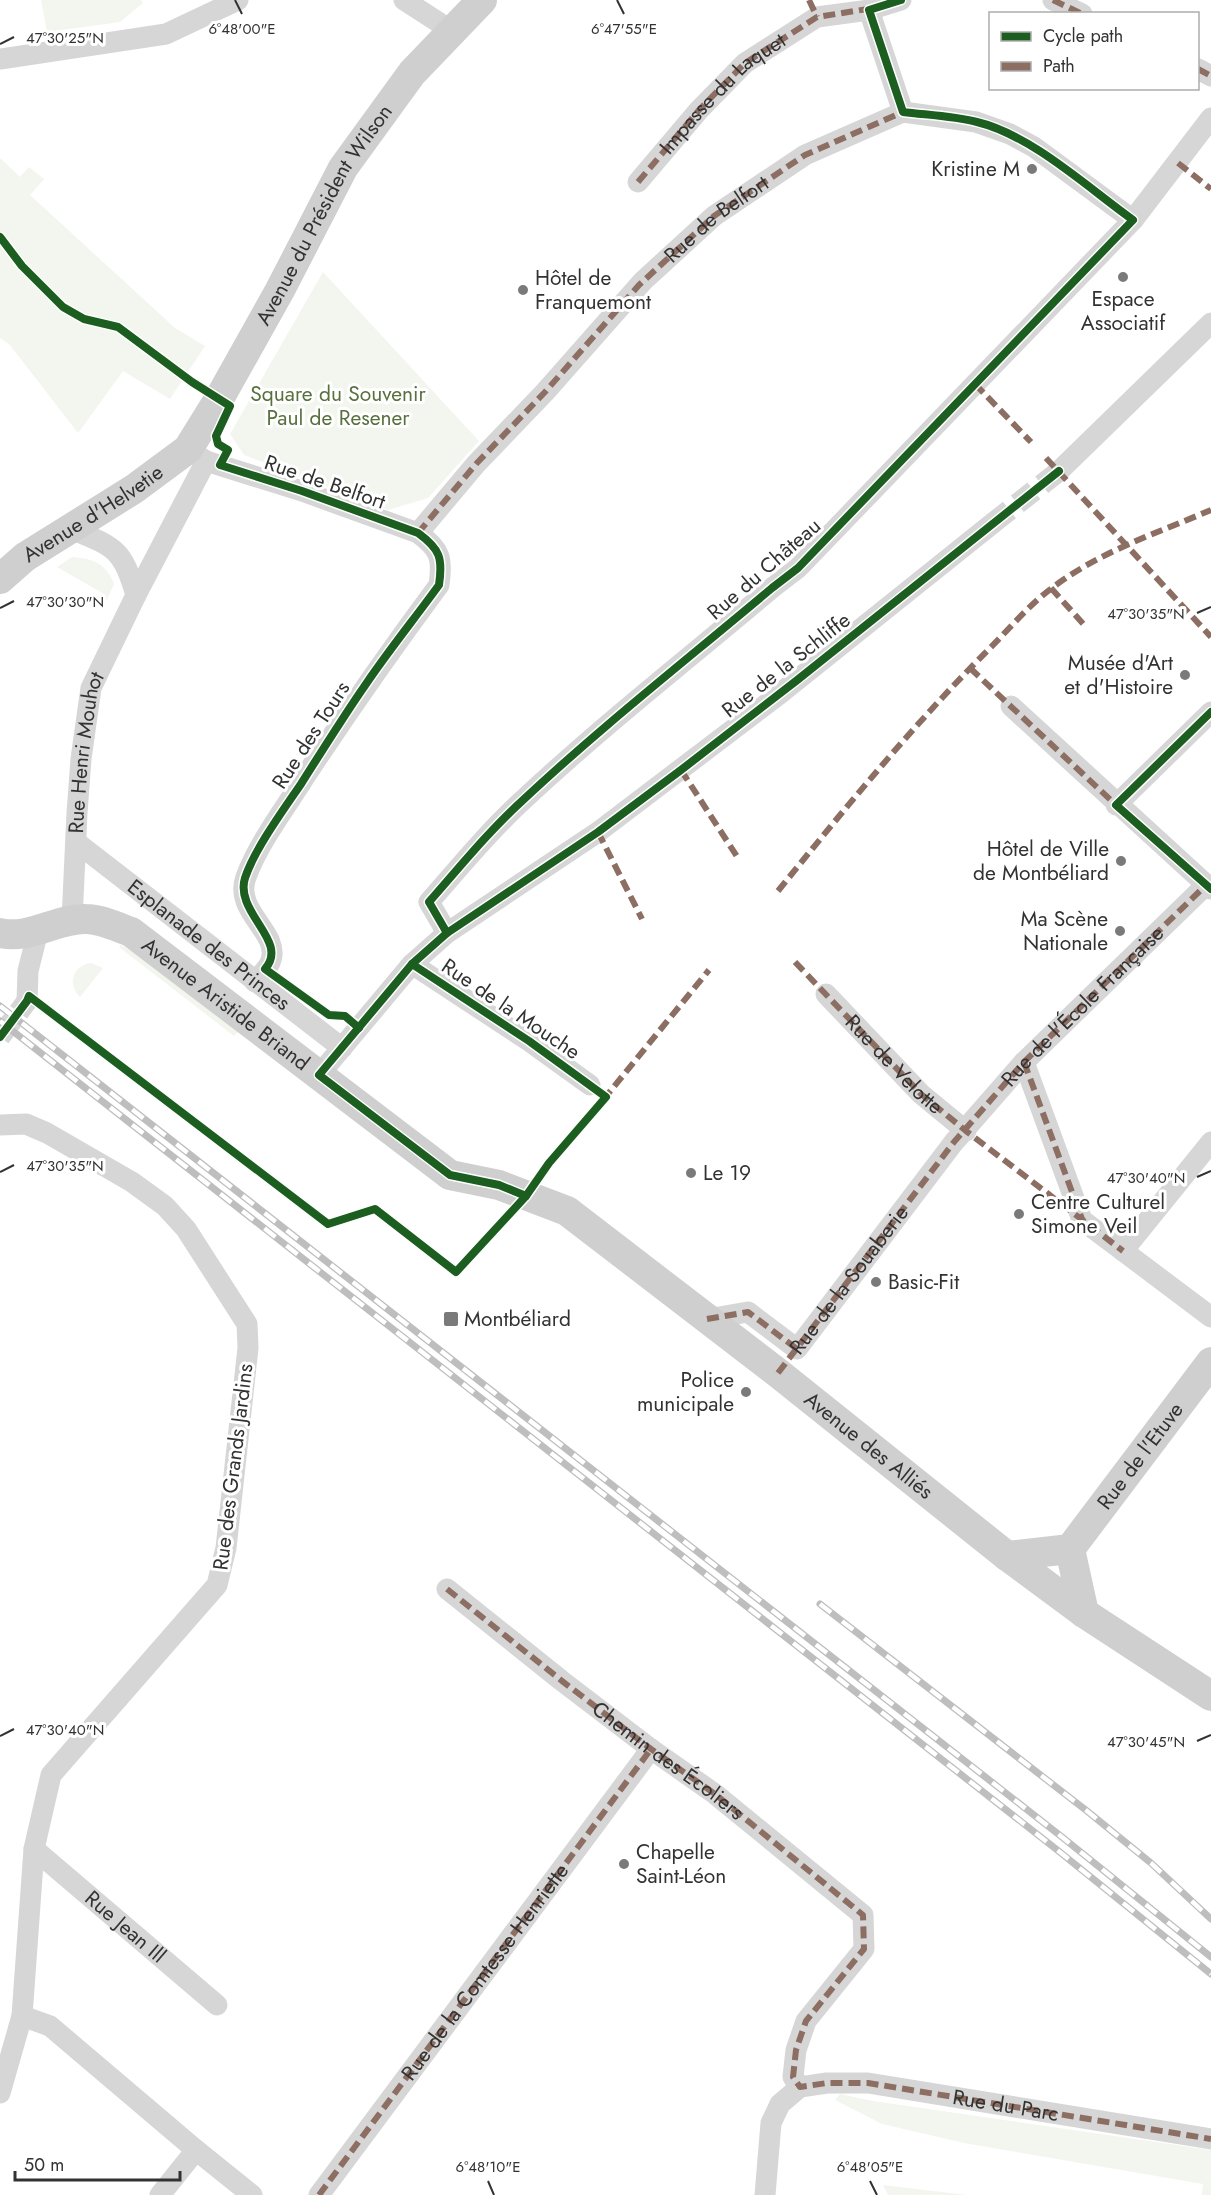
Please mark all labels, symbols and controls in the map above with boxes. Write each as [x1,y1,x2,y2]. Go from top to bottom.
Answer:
legend [989,12,1199,90]
text: 6°48'00"E [208,18,276,40]
text: 6°47'55"E [591,18,657,40]
text: Cycle path [1043,23,1123,49]
street label: Impasse du Laquet [653,26,792,161]
text: 47°30'25"N [26,27,104,49]
text: Path [1043,53,1075,79]
street label: Avenue du Président Wilson [248,98,400,331]
place label: Kristine M [931,154,1020,184]
marker: Kristine M [1025,162,1039,176]
street label: Rue de Belfort [657,169,775,270]
place label: Hôtel de Franquemont [535,263,651,317]
marker: Espace Associatif [1116,270,1130,284]
marker: Hôtel de Franquemont [516,283,530,297]
place label: Espace Associatif [1081,284,1166,338]
park label: Square du Souvenir Paul de Resener [250,379,426,433]
street label: Rue de Belfort [261,447,389,517]
street label: Avenue d'Helvetie [17,457,170,570]
street label: Rue du Château [701,511,827,627]
text: 47°30'30"N [26,591,104,613]
text: 47°30'35"N [1107,603,1185,625]
street label: Rue de la Schliffe [715,605,857,725]
place label: Musée d'Art et d'Histoire [1064,648,1173,702]
street label: Rue Henri Mouhot [61,667,112,834]
marker: Musée d'Art et d'Histoire [1178,668,1192,682]
street label: Rue des Tours [265,675,357,795]
place label: Hôtel de Ville de Montbéliard [973,834,1109,888]
marker: Hôtel de Ville de Montbéliard [1114,854,1128,868]
street label: Esplanade des Princes [121,872,297,1018]
place label: Ma Scène Nationale [1020,904,1108,958]
street label: Rue de l'École Française [994,919,1171,1093]
marker: Ma Scène Nationale [1113,924,1127,938]
street label: Avenue Aristide Briand [135,930,316,1078]
street label: Rue de la Mouche [436,951,587,1067]
street label: Rue de Velotte [838,1008,950,1121]
text: 47°30'35"N [26,1155,104,1177]
place label: Le 19 [703,1158,751,1188]
marker: Le 19 [684,1166,698,1180]
text: 47°30'40"N [1107,1167,1185,1189]
place label: Centre Culturel Simone Veil [1031,1187,1165,1241]
street label: Rue de la Souaberie [782,1199,916,1361]
marker: Centre Culturel Simone Veil [1012,1207,1026,1221]
place label: Basic-Fit [888,1267,959,1297]
marker: Basic-Fit [869,1275,883,1289]
place label: Montbéliard [464,1304,571,1334]
marker: Montbéliard [442,1310,460,1328]
street label: Rue des Grands Jardins [205,1362,261,1572]
place label: Police municipale [637,1365,734,1419]
marker: Police municipale [739,1385,753,1399]
street label: Avenue des Alliés [798,1385,940,1506]
street label: Rue de l'Etuve [1090,1396,1191,1516]
street label: Chemin des Écoliers [586,1694,751,1827]
text: 47°30'40"N [26,1719,104,1741]
text: 47°30'45"N [1107,1731,1185,1753]
place label: Chapelle Saint-Léon [636,1837,726,1891]
street label: Rue de la Comtesse Henriette [394,1857,576,2087]
marker: Chapelle Saint-Léon [617,1857,631,1871]
street label: Rue Jean Ill [78,1884,172,1970]
street label: Rue du Parc [950,2082,1061,2129]
scale bar [15,2144,180,2182]
text: 50 m [24,2152,64,2178]
text: 6°48'10"E [456,2156,521,2178]
text: 6°48'05"E [837,2156,903,2178]

